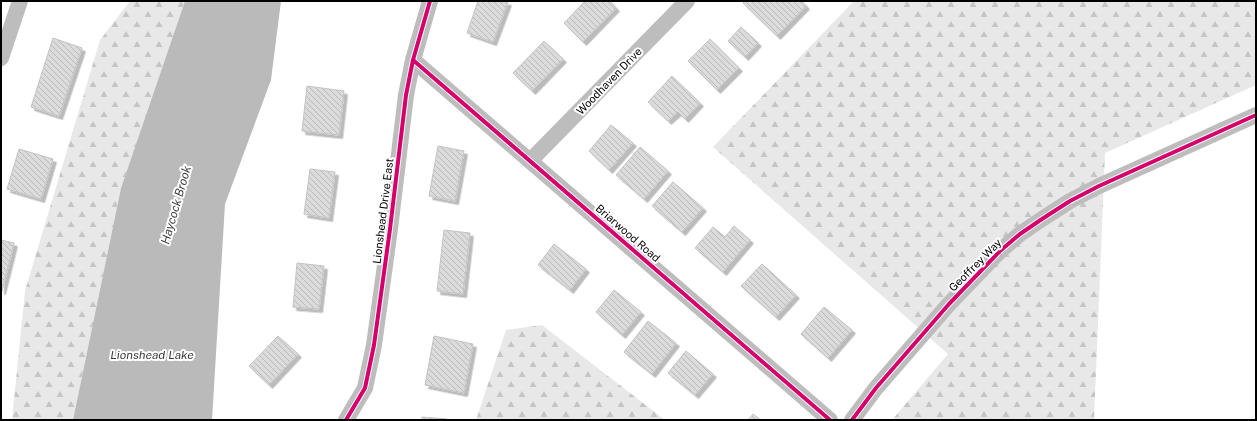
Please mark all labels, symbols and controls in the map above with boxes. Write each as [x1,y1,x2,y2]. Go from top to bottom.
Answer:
street label: Woodhaven Drive [574,45,644,117]
street label: Lionshead Drive East [371,157,395,265]
water label: Haycock Brook [158,164,194,246]
street label: Briarwood Road [593,202,663,264]
street label: Geoffrey Way [946,236,1004,294]
water label: Lionshead Lake [110,348,194,362]

